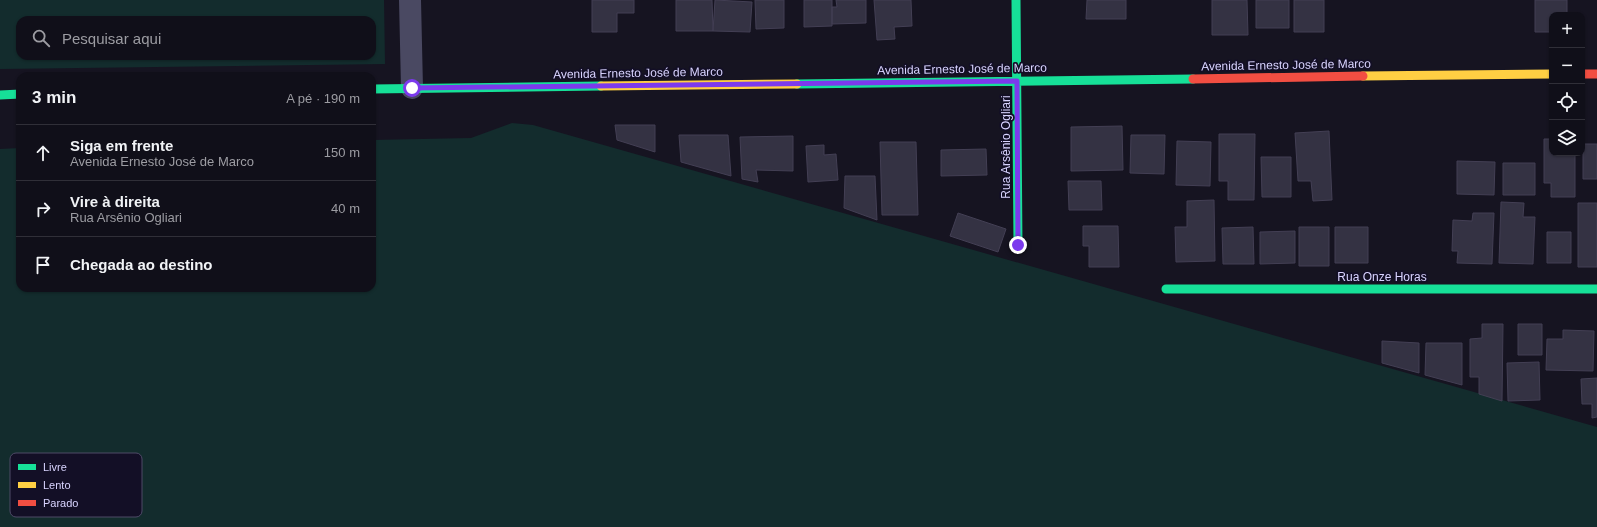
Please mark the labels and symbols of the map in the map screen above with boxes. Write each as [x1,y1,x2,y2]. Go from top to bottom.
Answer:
street label: Avenida Ernesto José de Marco [1201,57,1371,73]
street label: Avenida Ernesto José de Marco [877,61,1047,77]
street label: Avenida Ernesto José de Marco [553,65,723,81]
route start [403,79,421,97]
street label: Rua Arsênio Ogliari [999,95,1013,199]
route end [1009,236,1027,254]
street label: Rua Onze Horas [1337,270,1427,284]
legend [10,453,142,517]
text: Livre [43,461,67,473]
text: Lento [43,479,71,491]
text: Parado [43,497,78,509]

